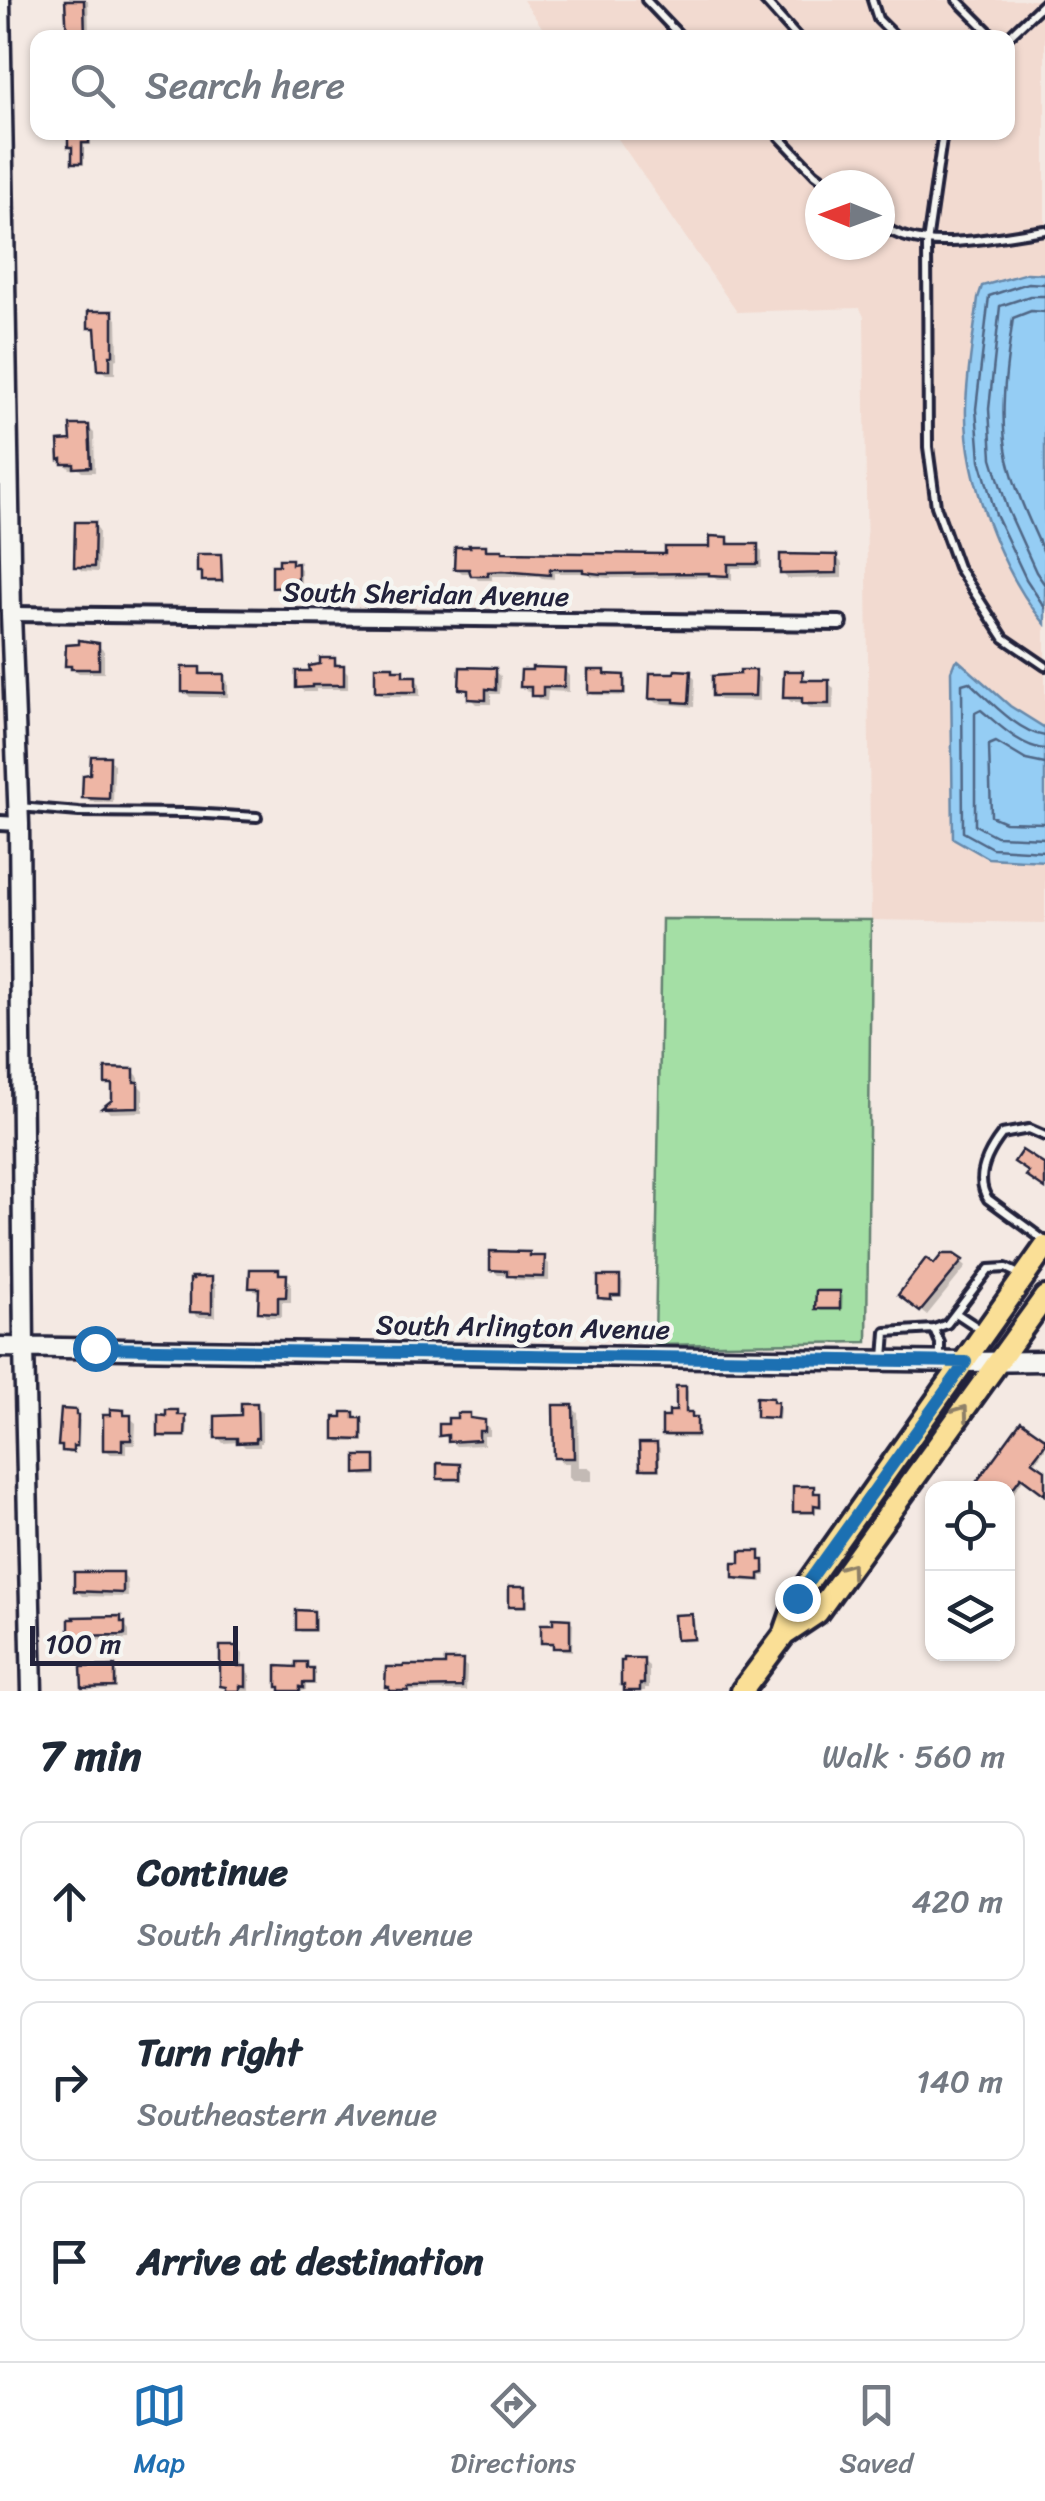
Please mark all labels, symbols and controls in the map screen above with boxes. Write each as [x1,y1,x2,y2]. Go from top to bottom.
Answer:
search box [30,30,1015,140]
text: Search here [145,52,345,119]
icon: search [65,58,120,113]
north arrow [805,170,895,260]
street label: South Sheridan Avenue [282,567,570,621]
street label: South Arlington Avenue [376,1300,670,1354]
route start [73,1326,119,1372]
one-way arrow [949,1405,968,1424]
map controls [925,1481,1015,1661]
button: locate [925,1481,1015,1571]
one-way arrow [837,1562,855,1580]
button: layers [925,1571,1015,1661]
route end [775,1576,821,1622]
text: 100 m [45,1619,121,1668]
scale bar [30,1621,238,1666]
text: 7 min [40,1719,141,1793]
text: Walk · 560 m [822,1728,1005,1785]
text: Continue [137,1839,288,1906]
text: 420 m [911,1873,1003,1930]
icon: ahead [42,1874,97,1929]
text: South Arlington Avenue [137,1906,473,1963]
text: Turn right [137,2019,302,2086]
text: 140 m [916,2053,1003,2110]
icon: right [42,2054,97,2109]
text: Southeastern Avenue [137,2086,437,2143]
text: Arrive at destination [137,2228,484,2295]
icon: arrive [42,2234,97,2289]
tab: Map [132,2378,187,2487]
tab: Directions [450,2378,576,2487]
tab: Saved [839,2378,913,2487]

